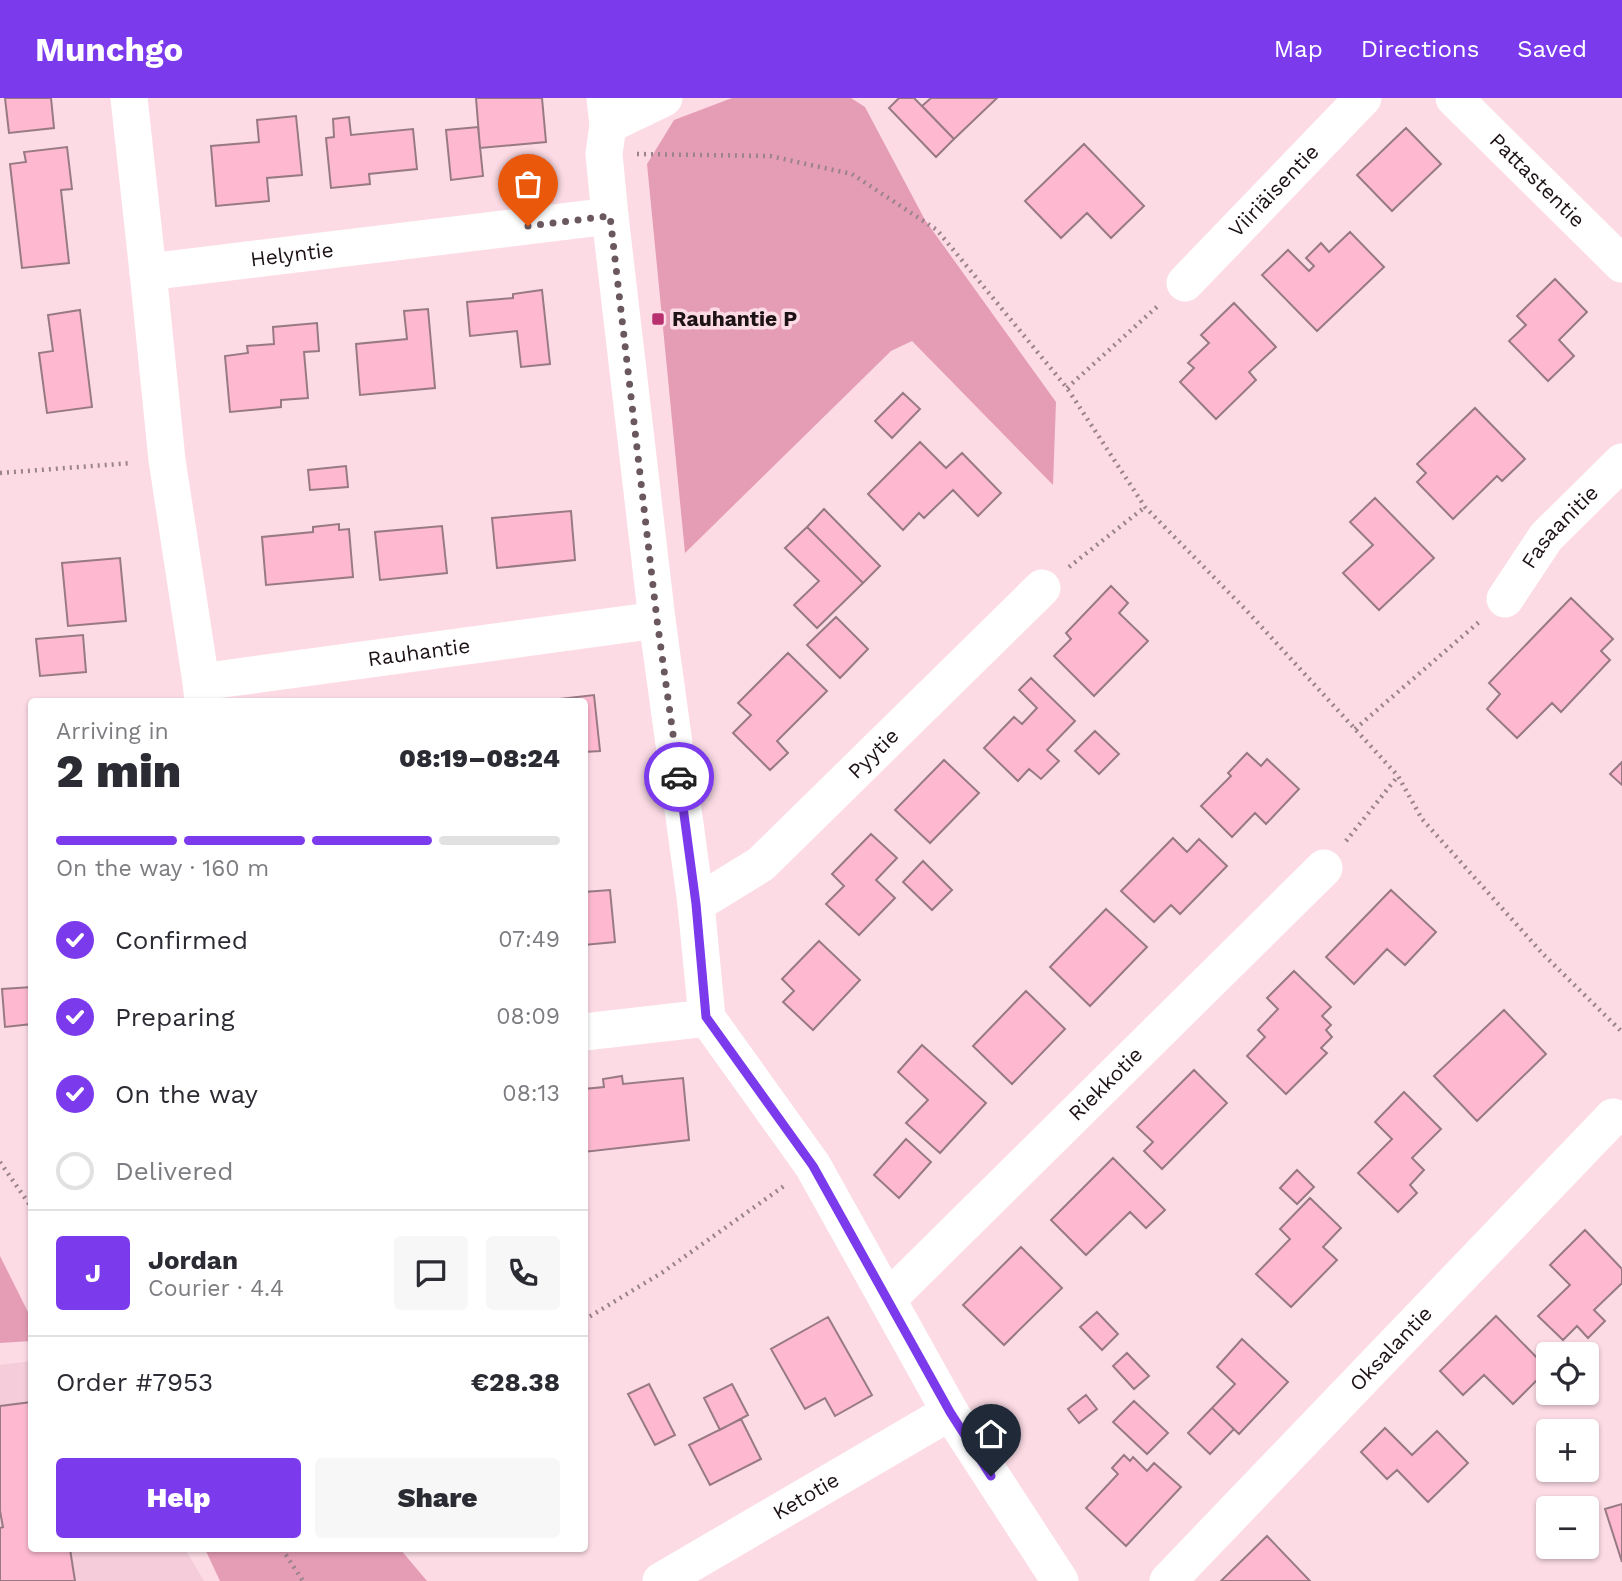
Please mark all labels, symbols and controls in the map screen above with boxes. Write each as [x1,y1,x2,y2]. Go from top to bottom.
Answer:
text: Munchgo [35,30,183,69]
text: Map [1274,35,1323,63]
text: Directions [1361,35,1479,63]
text: Saved [1517,35,1587,63]
street label: Pattastentie [1485,127,1590,232]
street label: Viiriäisentie [1223,139,1324,242]
pin [498,154,558,226]
icon: bag [509,165,547,203]
street label: Helyntie [249,237,335,271]
place label: Rauhantie P [672,306,797,331]
marker: Rauhantie P [650,311,666,327]
street label: Fasaanitie [1516,480,1603,573]
street label: Rauhantie [366,633,472,671]
text: Arriving in [56,718,169,745]
street label: Pyytie [843,723,904,783]
courier [644,742,714,812]
text: 08:19–08:24 [399,743,560,773]
text: 2 min [56,744,181,798]
icon: car [660,758,698,796]
text: On the way · 160 m [56,855,269,882]
icon: check [56,921,94,959]
text: Confirmed [115,925,248,955]
text: 07:49 [498,926,560,953]
icon: check [56,998,94,1036]
text: Preparing [115,1002,235,1032]
text: 08:09 [496,1003,560,1030]
street label: Riekkotie [1063,1042,1147,1125]
icon: check [56,1075,94,1113]
text: On the way [115,1079,258,1109]
text: 08:13 [502,1080,560,1107]
text: Delivered [115,1156,234,1186]
button: chat [394,1236,468,1310]
button: phone [486,1236,560,1310]
text: Jordan [148,1245,238,1275]
text: J [85,1258,101,1288]
text: Courier · 4.4 [148,1275,284,1302]
street label: Oksalantie [1344,1301,1437,1396]
map controls [1536,1342,1599,1559]
button: locate [1536,1342,1599,1405]
text: Order #7953 [56,1367,213,1397]
text: €28.38 [471,1367,560,1397]
pin [961,1404,1021,1476]
icon: home [972,1415,1010,1453]
button: + [1536,1419,1599,1482]
button: Help [56,1458,301,1538]
button: Share [315,1458,560,1538]
street label: Ketotie [768,1467,843,1525]
button: − [1536,1496,1599,1559]

